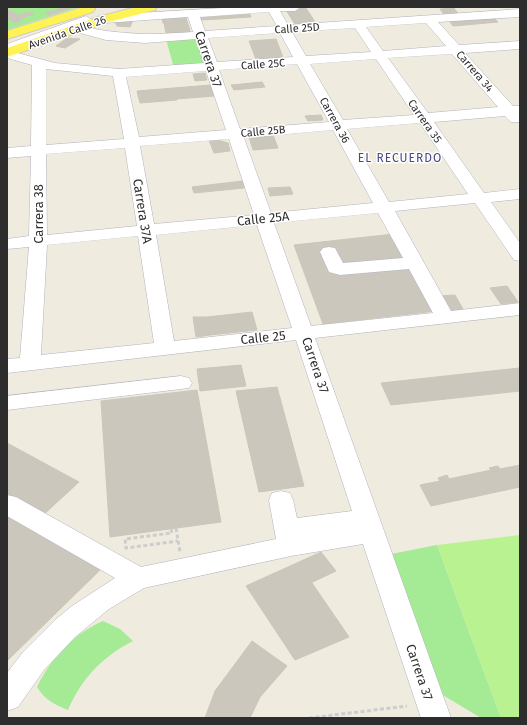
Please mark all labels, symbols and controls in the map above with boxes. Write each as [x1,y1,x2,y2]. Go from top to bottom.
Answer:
street label: Avenida Calle 26 [27,13,108,52]
street label: Calle 25D [274,20,320,37]
street label: Carrera 37 [192,29,225,89]
street label: Carrera 34 [453,48,496,95]
street label: Calle 25C [240,56,286,73]
street label: Carrera 36 [317,95,353,146]
street label: Carrera 35 [405,97,445,146]
street label: Calle 25B [240,123,286,140]
district label: EL RECUERDO [358,151,442,165]
street label: Carrera 37A [130,178,155,245]
street label: Carrera 38 [31,184,46,244]
street label: Calle 25A [236,208,291,229]
street label: Calle 25 [240,328,286,347]
street label: Carrera 37 [299,335,332,395]
street label: Carrera 37 [403,642,436,702]

